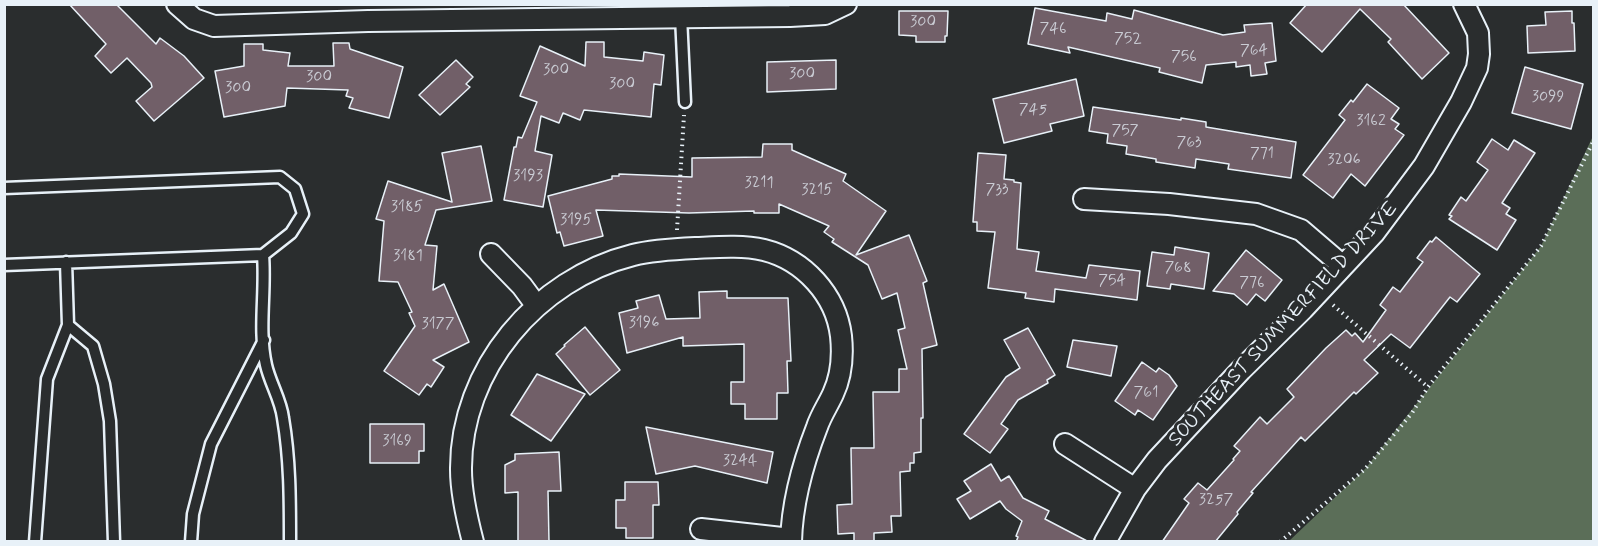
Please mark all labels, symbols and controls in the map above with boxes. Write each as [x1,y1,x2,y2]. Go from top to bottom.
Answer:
house number: 300 [910,13,936,33]
house number: 746 [1040,20,1066,40]
house number: 752 [1114,30,1142,50]
house number: 764 [1240,42,1268,62]
house number: 756 [1171,48,1197,68]
house number: 300 [543,61,569,81]
house number: 300 [789,65,815,85]
house number: 300 [306,68,332,88]
house number: 300 [609,75,635,95]
house number: 300 [225,79,251,99]
house number: 3099 [1532,88,1564,108]
house number: 745 [1019,101,1047,121]
house number: 3162 [1356,112,1386,132]
house number: 757 [1111,122,1139,142]
house number: 763 [1176,134,1202,154]
house number: 771 [1250,145,1274,165]
house number: 3206 [1327,151,1361,171]
house number: 3193 [513,167,543,187]
house number: 3211 [744,174,774,194]
house number: 3215 [801,181,833,201]
house number: 733 [985,181,1009,201]
house number: 3185 [391,198,423,218]
street label: SOUTHEAST SUMMERFIELD DRIVE [1164,198,1404,452]
house number: 3195 [560,211,592,231]
house number: 3181 [393,247,423,267]
house number: 768 [1164,259,1192,279]
house number: 754 [1098,272,1126,292]
house number: 776 [1239,274,1265,294]
house number: 3196 [629,314,659,334]
house number: 3177 [422,315,454,335]
house number: 761 [1134,384,1158,404]
house number: 3169 [382,432,412,452]
house number: 3244 [723,452,757,472]
house number: 3257 [1199,491,1233,511]

